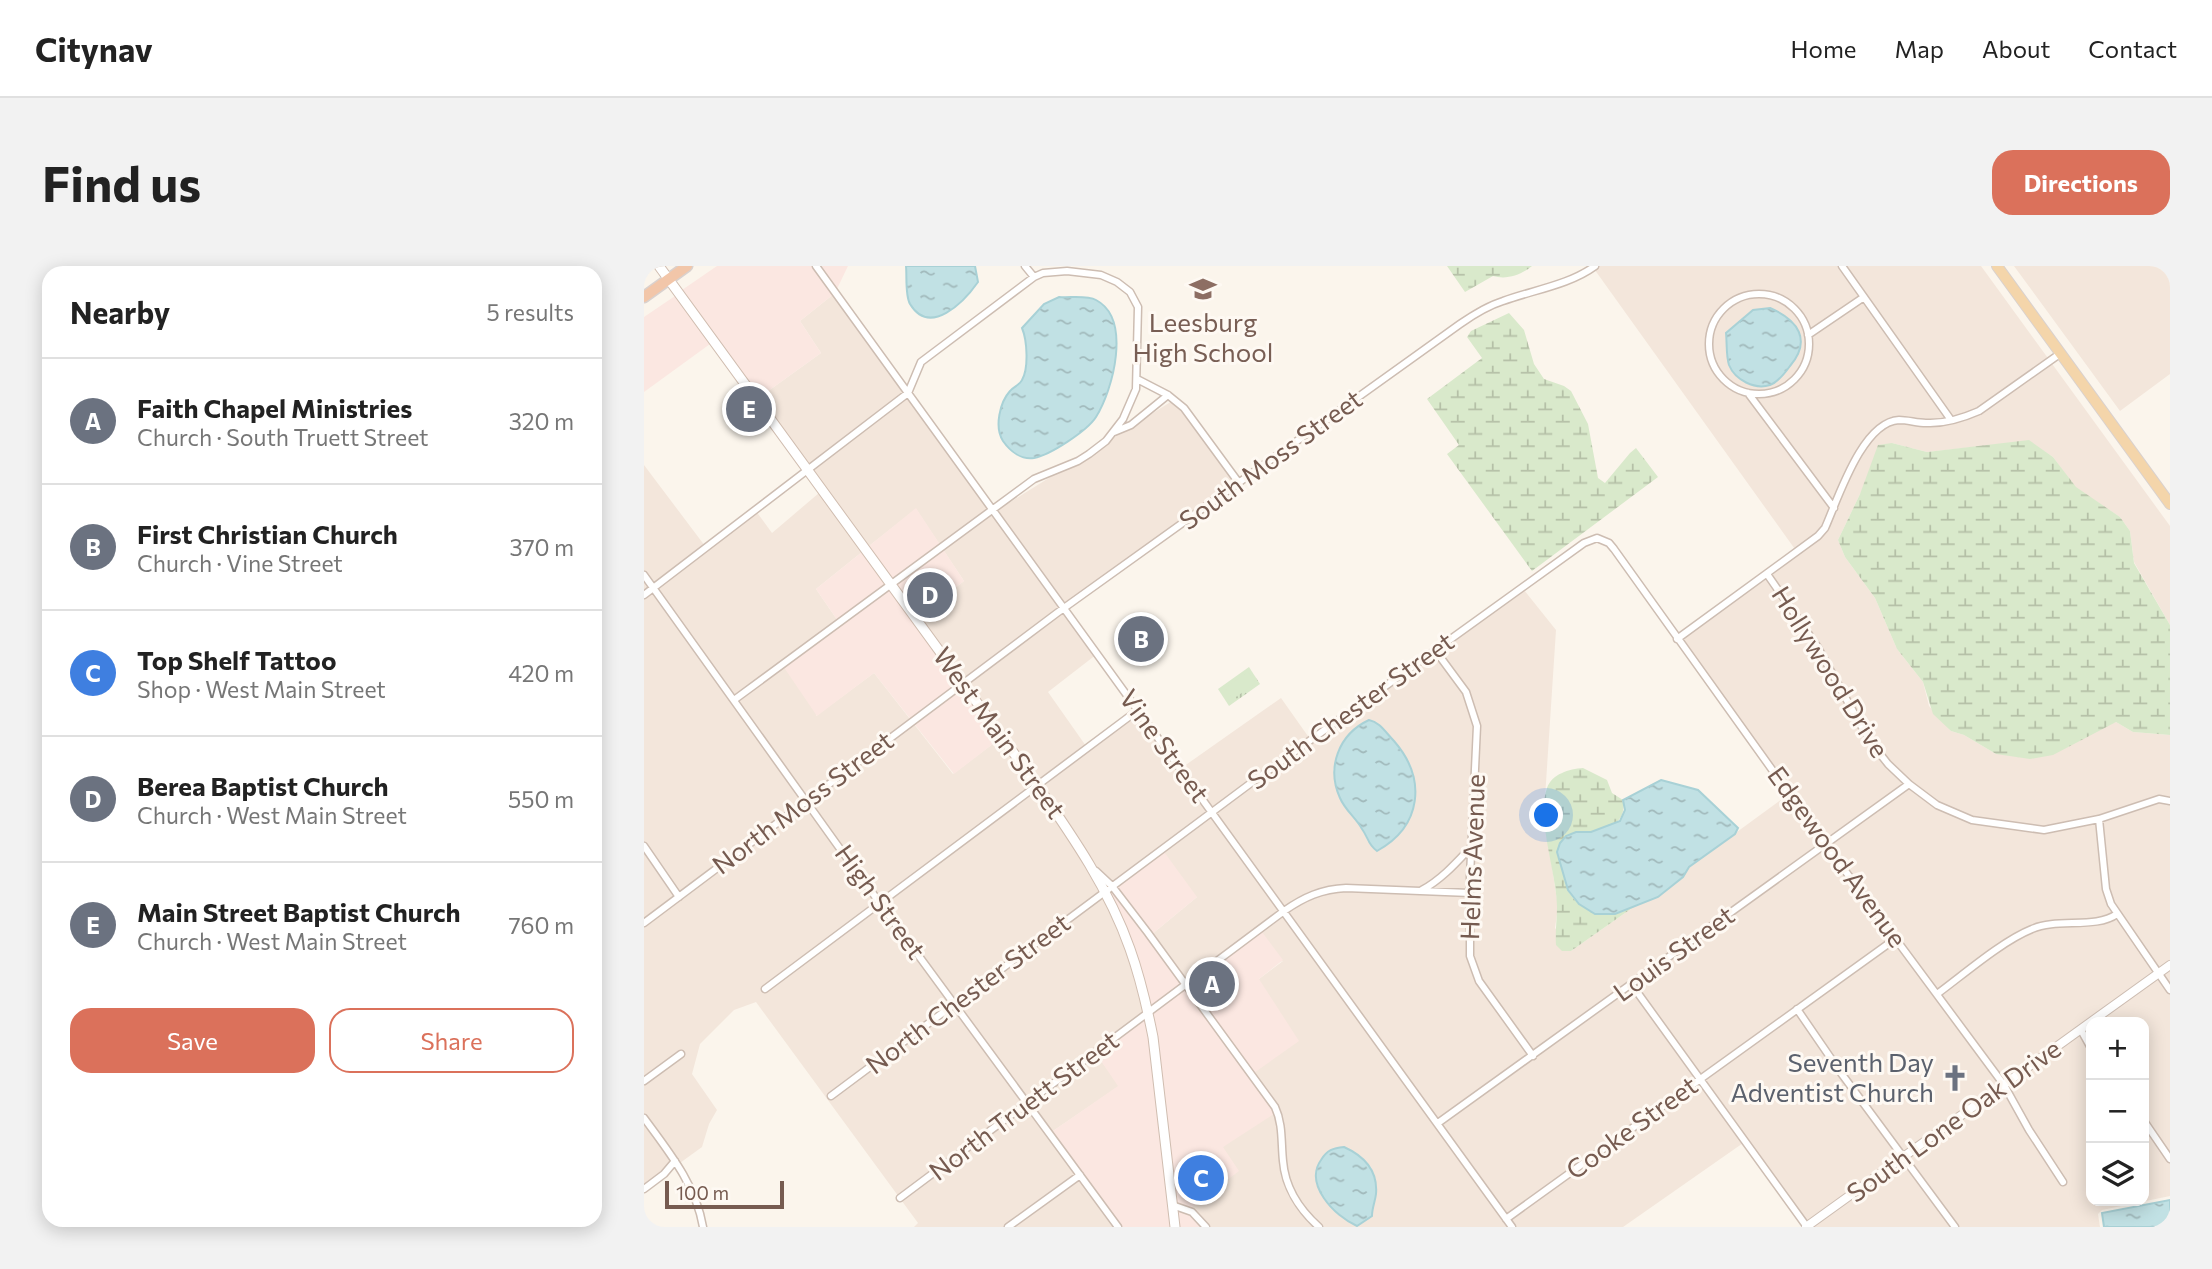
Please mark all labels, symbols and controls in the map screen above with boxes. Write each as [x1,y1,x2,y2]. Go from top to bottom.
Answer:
text: Citynav [35,28,153,69]
text: Home [1791,34,1857,63]
text: Map [1895,34,1944,63]
text: About [1982,34,2050,63]
text: Contact [2088,34,2177,63]
button: Directions [1992,150,2170,215]
text: Find us [42,152,201,212]
school or university icon: Leesburg High School [1188,274,1218,304]
text: Nearby [70,293,170,330]
text: 5 results [486,298,574,326]
place label: Leesburg High School [1133,306,1273,367]
street label: South Moss Street [1173,382,1367,535]
pin: E [726,383,772,435]
text: Faith Chapel Ministries [137,392,412,423]
text: A [85,407,101,435]
text: 320 m [509,407,574,435]
text: Church · South Truett Street [137,423,429,451]
text: First Christian Church [137,518,398,549]
text: B [85,533,101,561]
text: 370 m [509,533,574,561]
text: Church · Vine Street [137,549,343,577]
pin: D [907,569,953,621]
street label: Hollywood Drive [1766,580,1896,762]
pin: B [1118,613,1164,665]
street label: South Chester Street [1241,625,1459,795]
street label: West Main Street [928,640,1073,824]
text: Top Shelf Tattoo [137,644,336,675]
text: C [85,659,101,687]
text: 420 m [508,659,574,687]
text: Shop · West Main Street [137,675,386,703]
street label: Vine Street [1114,683,1216,807]
street label: North Moss Street [706,724,899,880]
street label: Edgewood Avenue [1762,760,1914,953]
text: Berea Baptist Church [137,770,389,801]
street label: Helms Avenue [1453,773,1490,940]
text: D [85,785,101,813]
text: 550 m [508,785,574,813]
your location [1529,798,1563,832]
text: Church · West Main Street [137,801,407,829]
street label: High Street [829,838,933,964]
text: Main Street Baptist Church [137,896,461,927]
street label: Louis Street [1607,899,1740,1007]
street label: North Chester Street [859,906,1075,1080]
text: E [86,911,100,939]
text: 760 m [508,911,574,939]
text: Church · West Main Street [137,927,407,955]
pin: A [1189,958,1235,1010]
button: Save [70,1008,315,1073]
button: Share [329,1008,574,1073]
map controls [2086,1017,2149,1206]
button: + [2086,1017,2149,1080]
street label: North Truett Street [922,1024,1124,1186]
street label: South Lone Oak Drive [1840,1032,2066,1208]
place label: Seventh Day Adventist Church [1730,1046,1934,1107]
church icon: Seventh Day Adventist Church [1940,1063,1970,1093]
street label: Cooke Street [1559,1069,1703,1185]
button: − [2086,1080,2149,1143]
button: layers [2086,1143,2149,1206]
pin: C [1178,1152,1224,1204]
scale bar [665,1178,784,1210]
text: 100 m [676,1181,729,1204]

